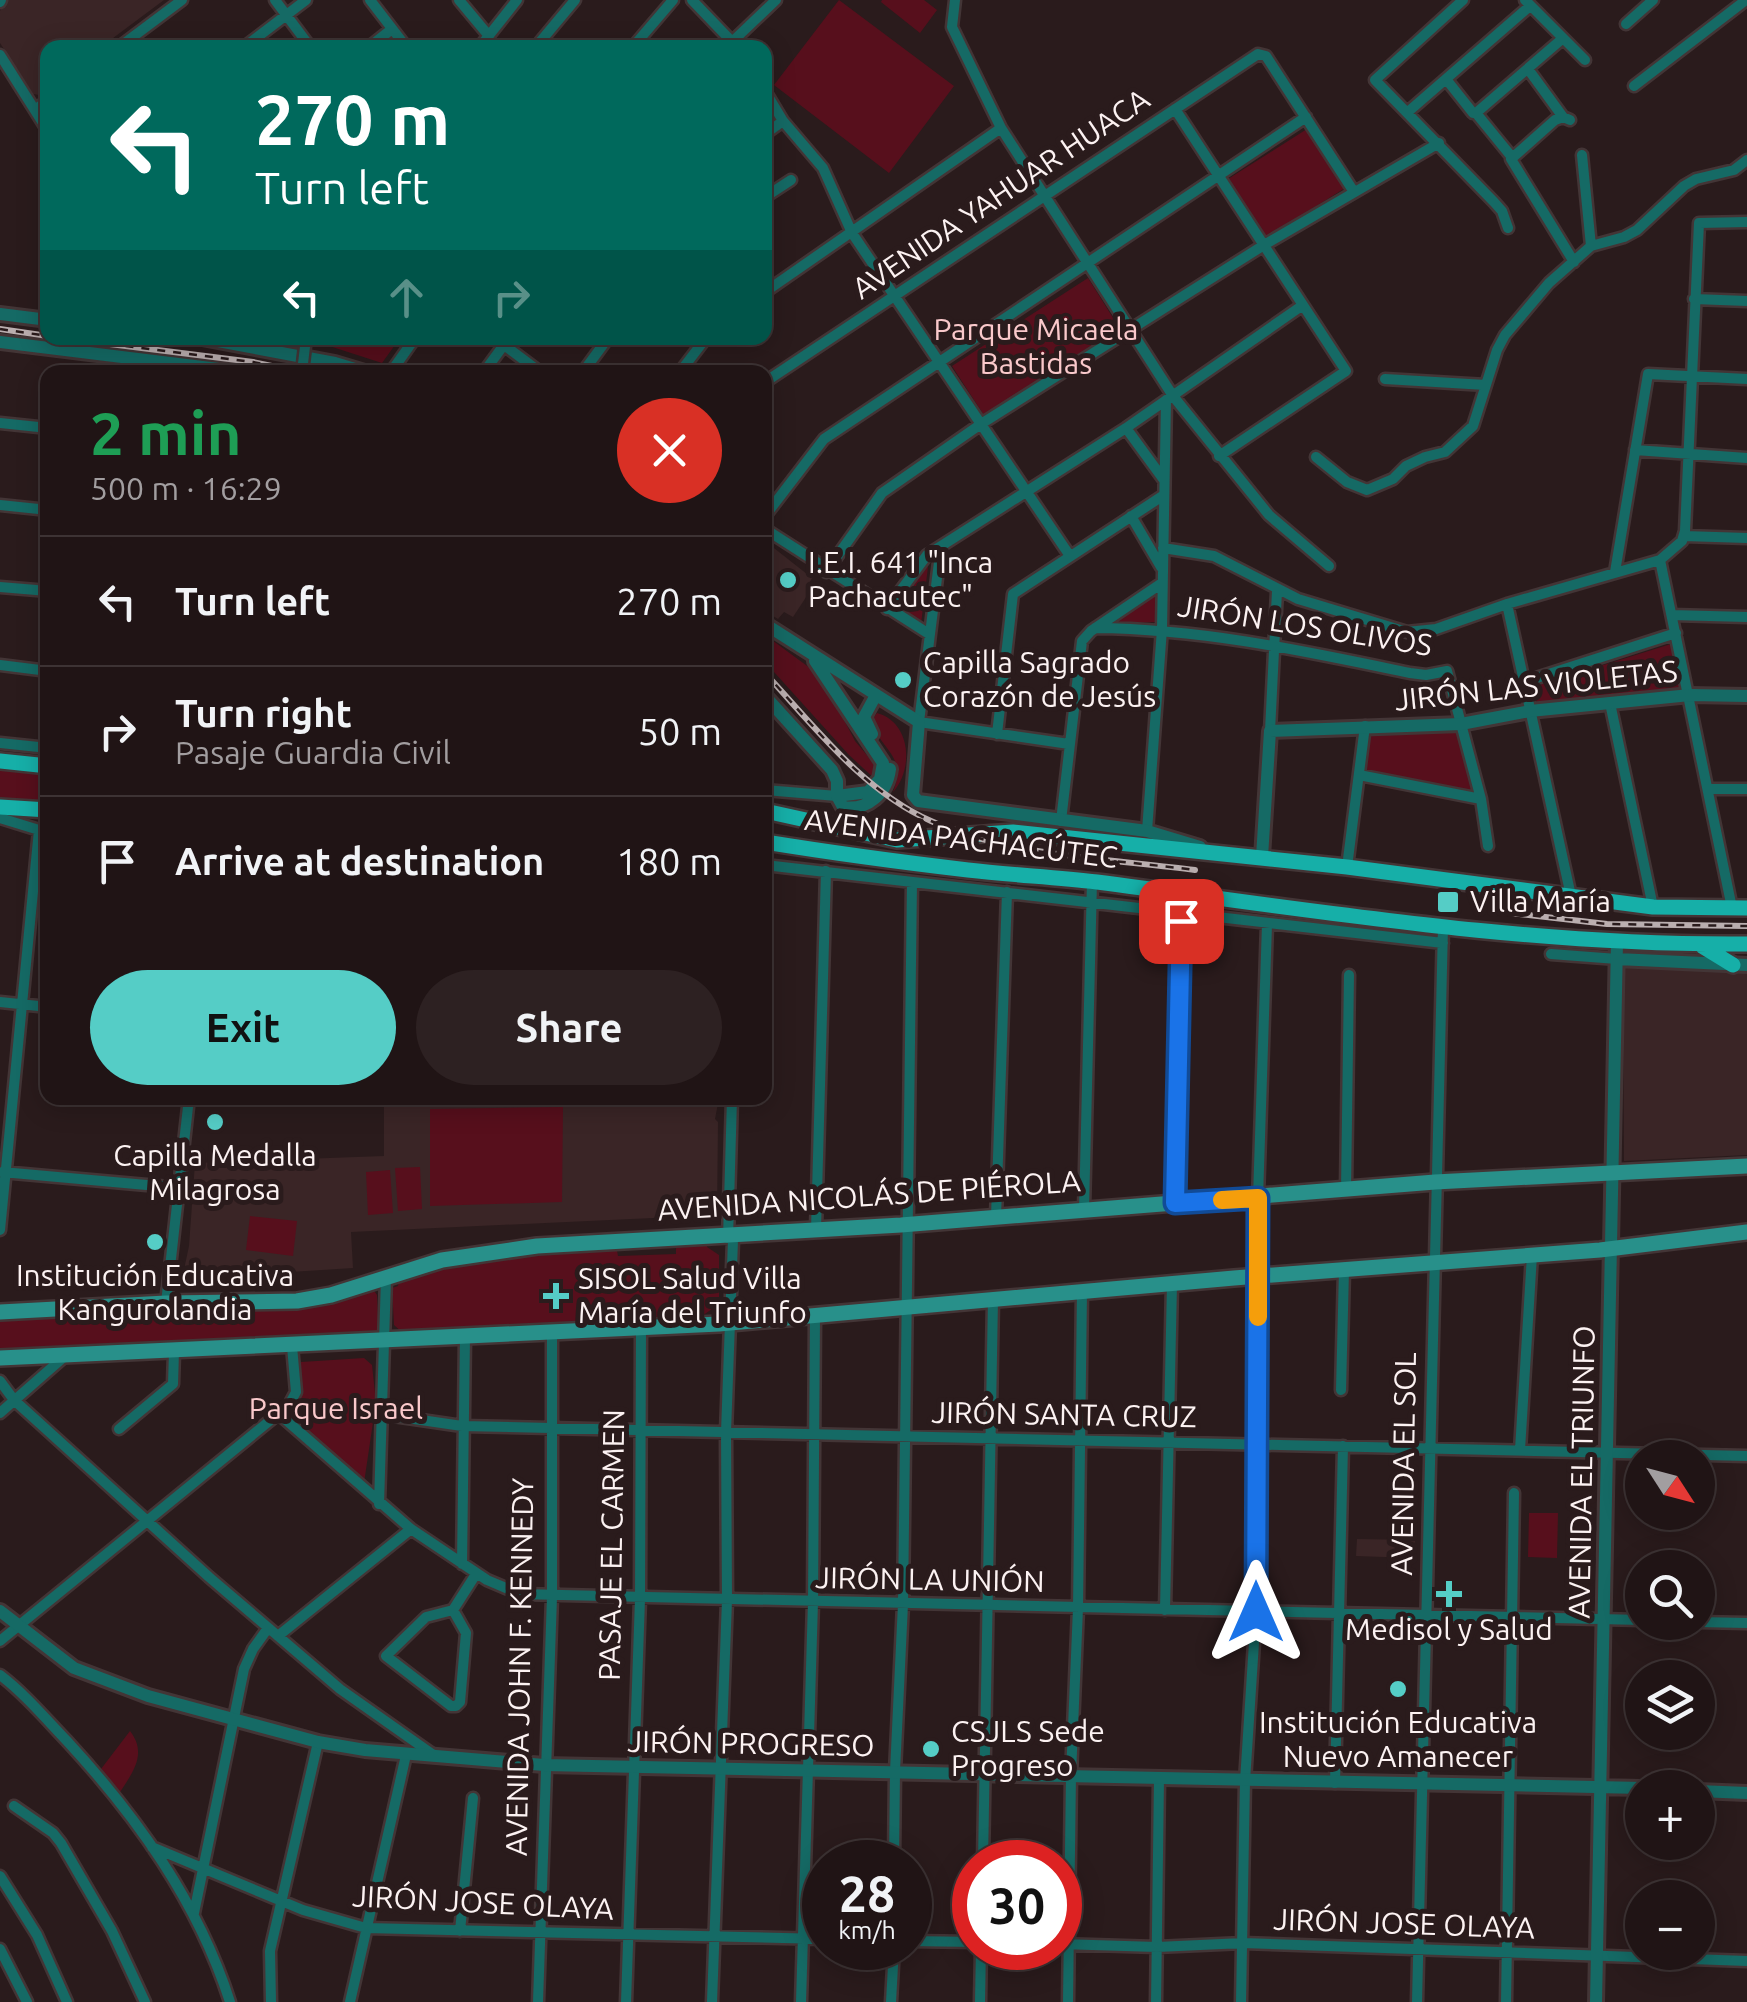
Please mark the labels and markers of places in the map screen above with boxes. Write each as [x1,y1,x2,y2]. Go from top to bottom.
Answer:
place label: I.E.I. 641 "Inca Pachacutec" [808,545,993,613]
marker: I.E.I. 641 "Inca Pachacutec" [777,569,799,591]
place label: Capilla Sagrado Corazón de Jesús [923,645,1156,713]
marker: Capilla Sagrado Corazón de Jesús [892,669,914,691]
pin [1139,879,1224,964]
place label: Villa María [1470,884,1611,918]
marker: Villa María [1435,889,1461,915]
marker: Capilla Medalla Milagrosa [204,1111,226,1133]
place label: Capilla Medalla Milagrosa [113,1138,317,1206]
marker: Institución Educativa Kangurolandia [144,1231,166,1253]
place label: Institución Educativa Kangurolandia [16,1258,294,1326]
place label: SISOL Salud Villa María del Triunfo [578,1261,807,1329]
marker: SISOL Salud Villa María del Triunfo [543,1283,569,1309]
marker: Medisol y Salud [1436,1581,1462,1607]
place label: Medisol y Salud [1345,1612,1553,1646]
marker: Institución Educativa Nuevo Amanecer [1387,1678,1409,1700]
place label: Institución Educativa Nuevo Amanecer [1259,1705,1537,1773]
place label: CSJLS Sede Progreso [951,1714,1105,1782]
marker: CSJLS Sede Progreso [920,1738,942,1760]

